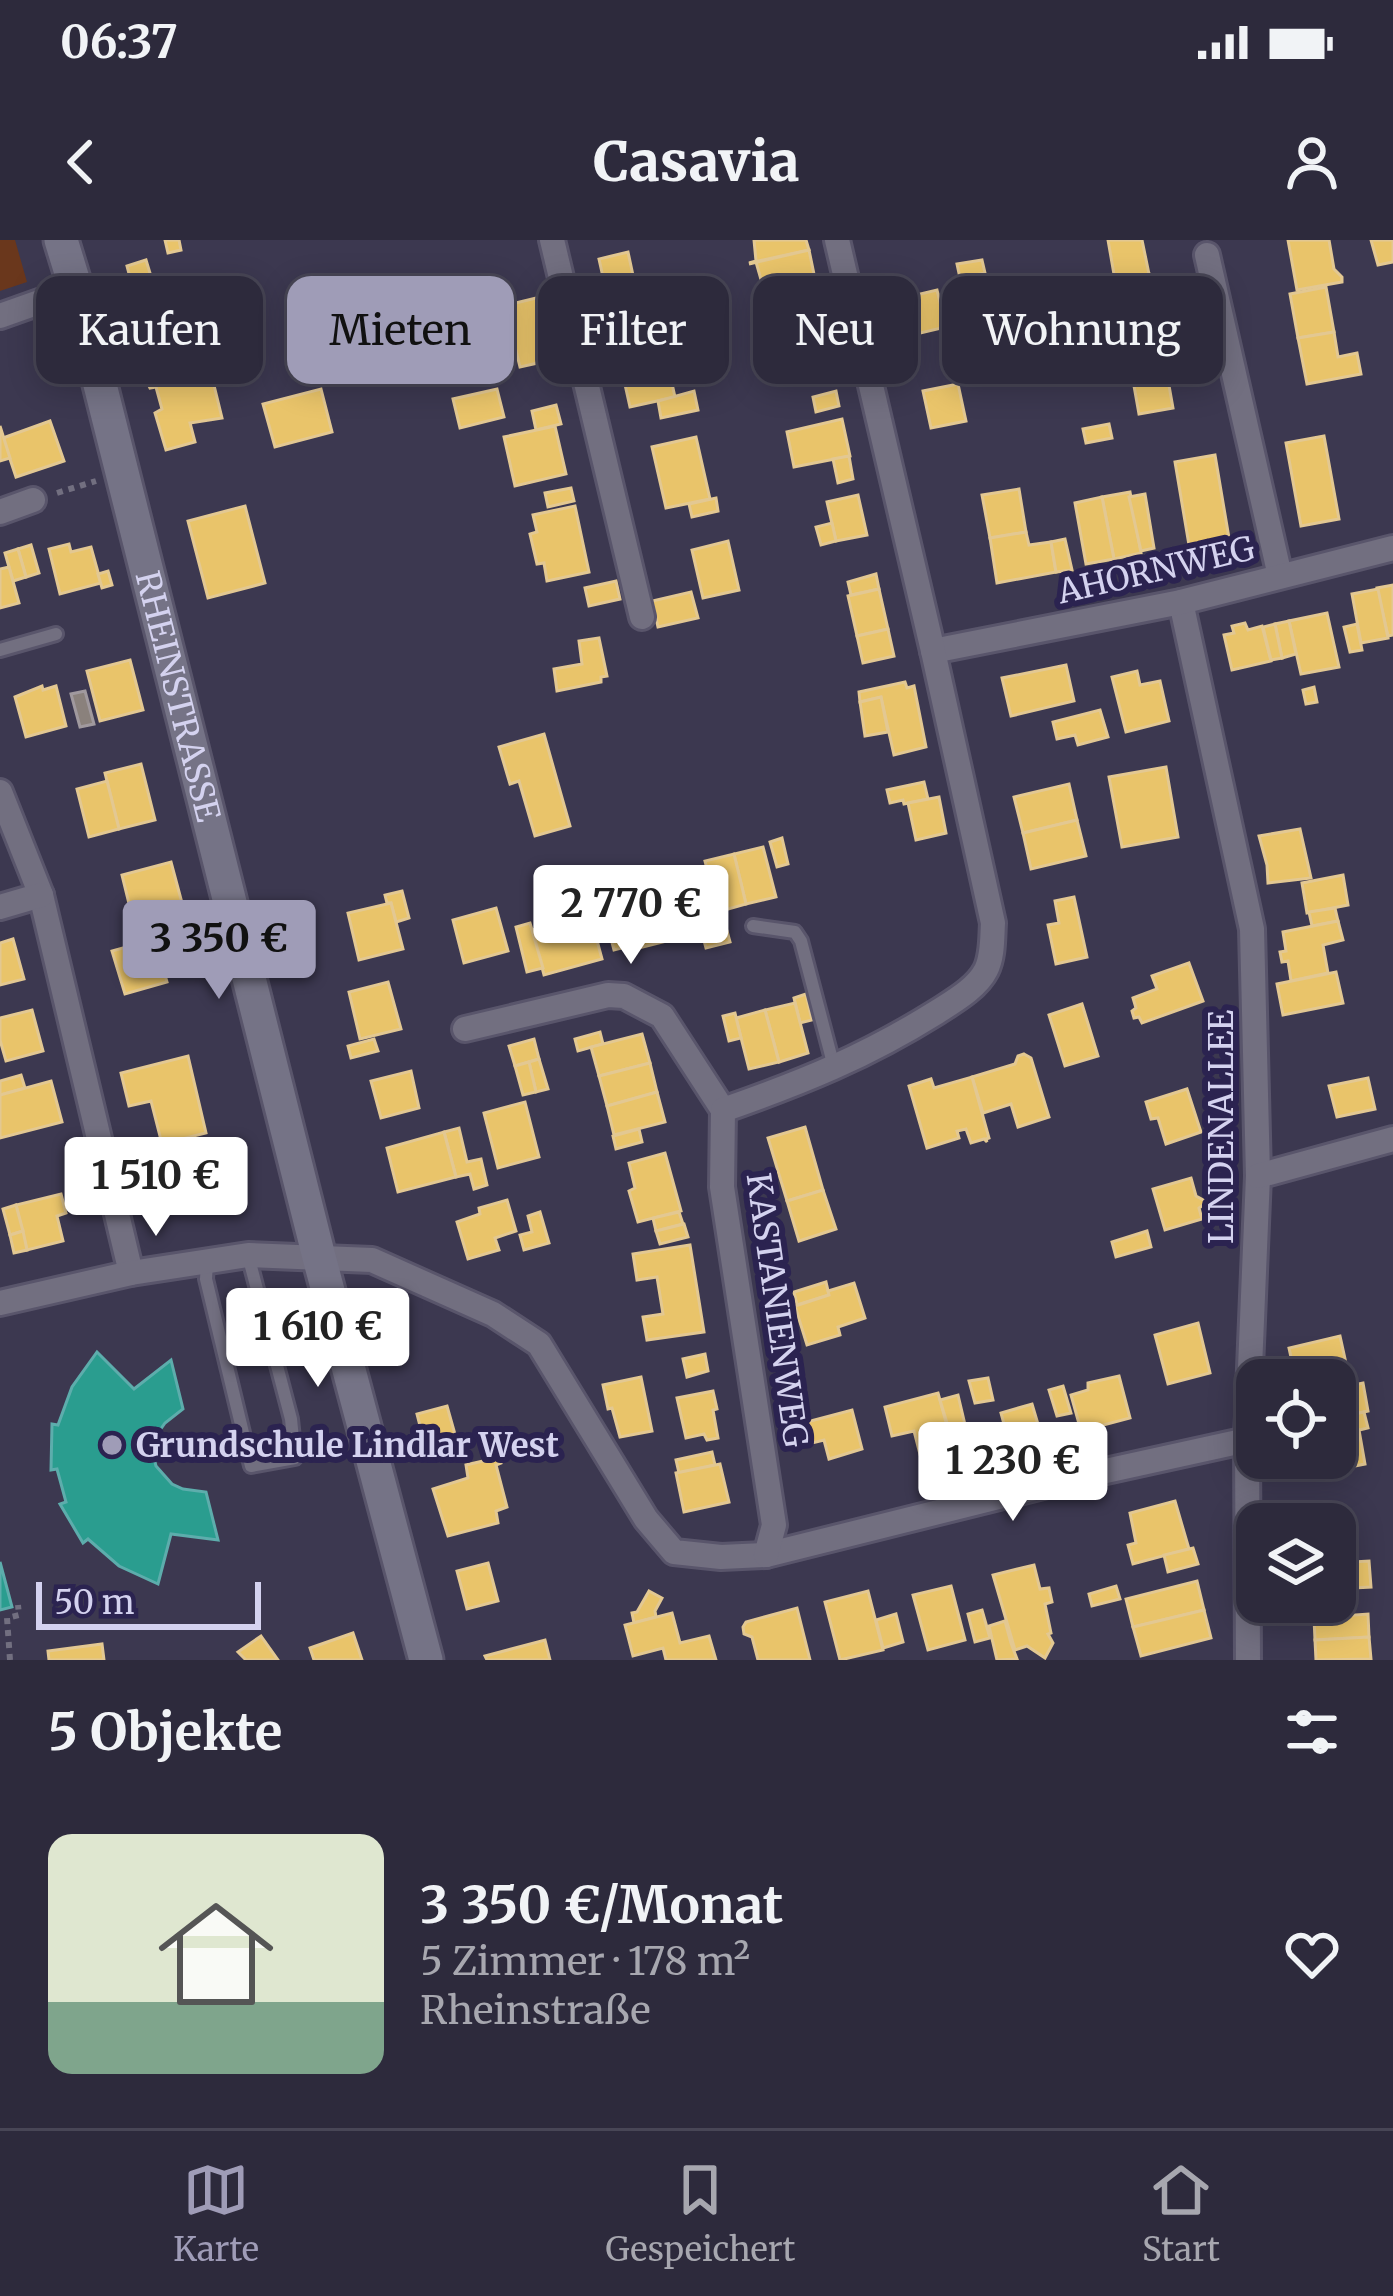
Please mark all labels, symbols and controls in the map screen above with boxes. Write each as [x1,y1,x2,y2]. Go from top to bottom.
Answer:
text: 06:37 [60,14,178,70]
text: Casavia [593,128,800,196]
icon: back [48,129,114,195]
icon: person [1279,129,1345,195]
chip: Kaufen [36,276,263,384]
chip: Mieten [287,276,514,384]
chip: Filter [538,276,729,384]
chip: Neu [753,276,918,384]
chip: Wohnung [942,276,1223,384]
street label: AHORNWEG [1053,527,1258,613]
street label: RHEINSTRASSE [127,567,229,826]
pin: 2 770 € [520,865,742,967]
text: 2 770 € [560,879,702,928]
pin: 3 350 € [108,900,330,1002]
text: 3 350 € [150,914,288,963]
street label: LINDENALLEE [1201,1010,1242,1244]
pin: 1 510 € [45,1137,267,1239]
text: 1 510 € [92,1151,220,1200]
street label: KASTANIENWEG [737,1170,817,1450]
pin: 1 610 € [207,1288,429,1390]
text: 1 610 € [253,1302,383,1351]
map controls [1236,1359,1356,1623]
button: locate [1236,1359,1356,1479]
pin: 1 230 € [902,1422,1124,1524]
place label: Grundschule Lindlar West [136,1425,559,1466]
marker: Grundschule Lindlar West [99,1432,125,1458]
text: 1 230 € [945,1436,1081,1485]
button: layers [1236,1503,1356,1623]
scale bar [36,1576,261,1629]
text: 50 m [54,1582,135,1623]
icon: filters [1279,1699,1345,1765]
text: 5 Objekte [48,1700,282,1764]
text: 3 350 €/Monat [420,1873,783,1937]
icon: home [144,1882,288,2026]
icon: heart [1279,1921,1345,1987]
text: 5 Zimmer · 178 m² [420,1937,750,1986]
text: Rheinstraße [420,1986,651,2035]
tab: Karte [173,2157,259,2270]
tab: Gespeichert [605,2157,795,2270]
tab: Start [1142,2157,1220,2270]

